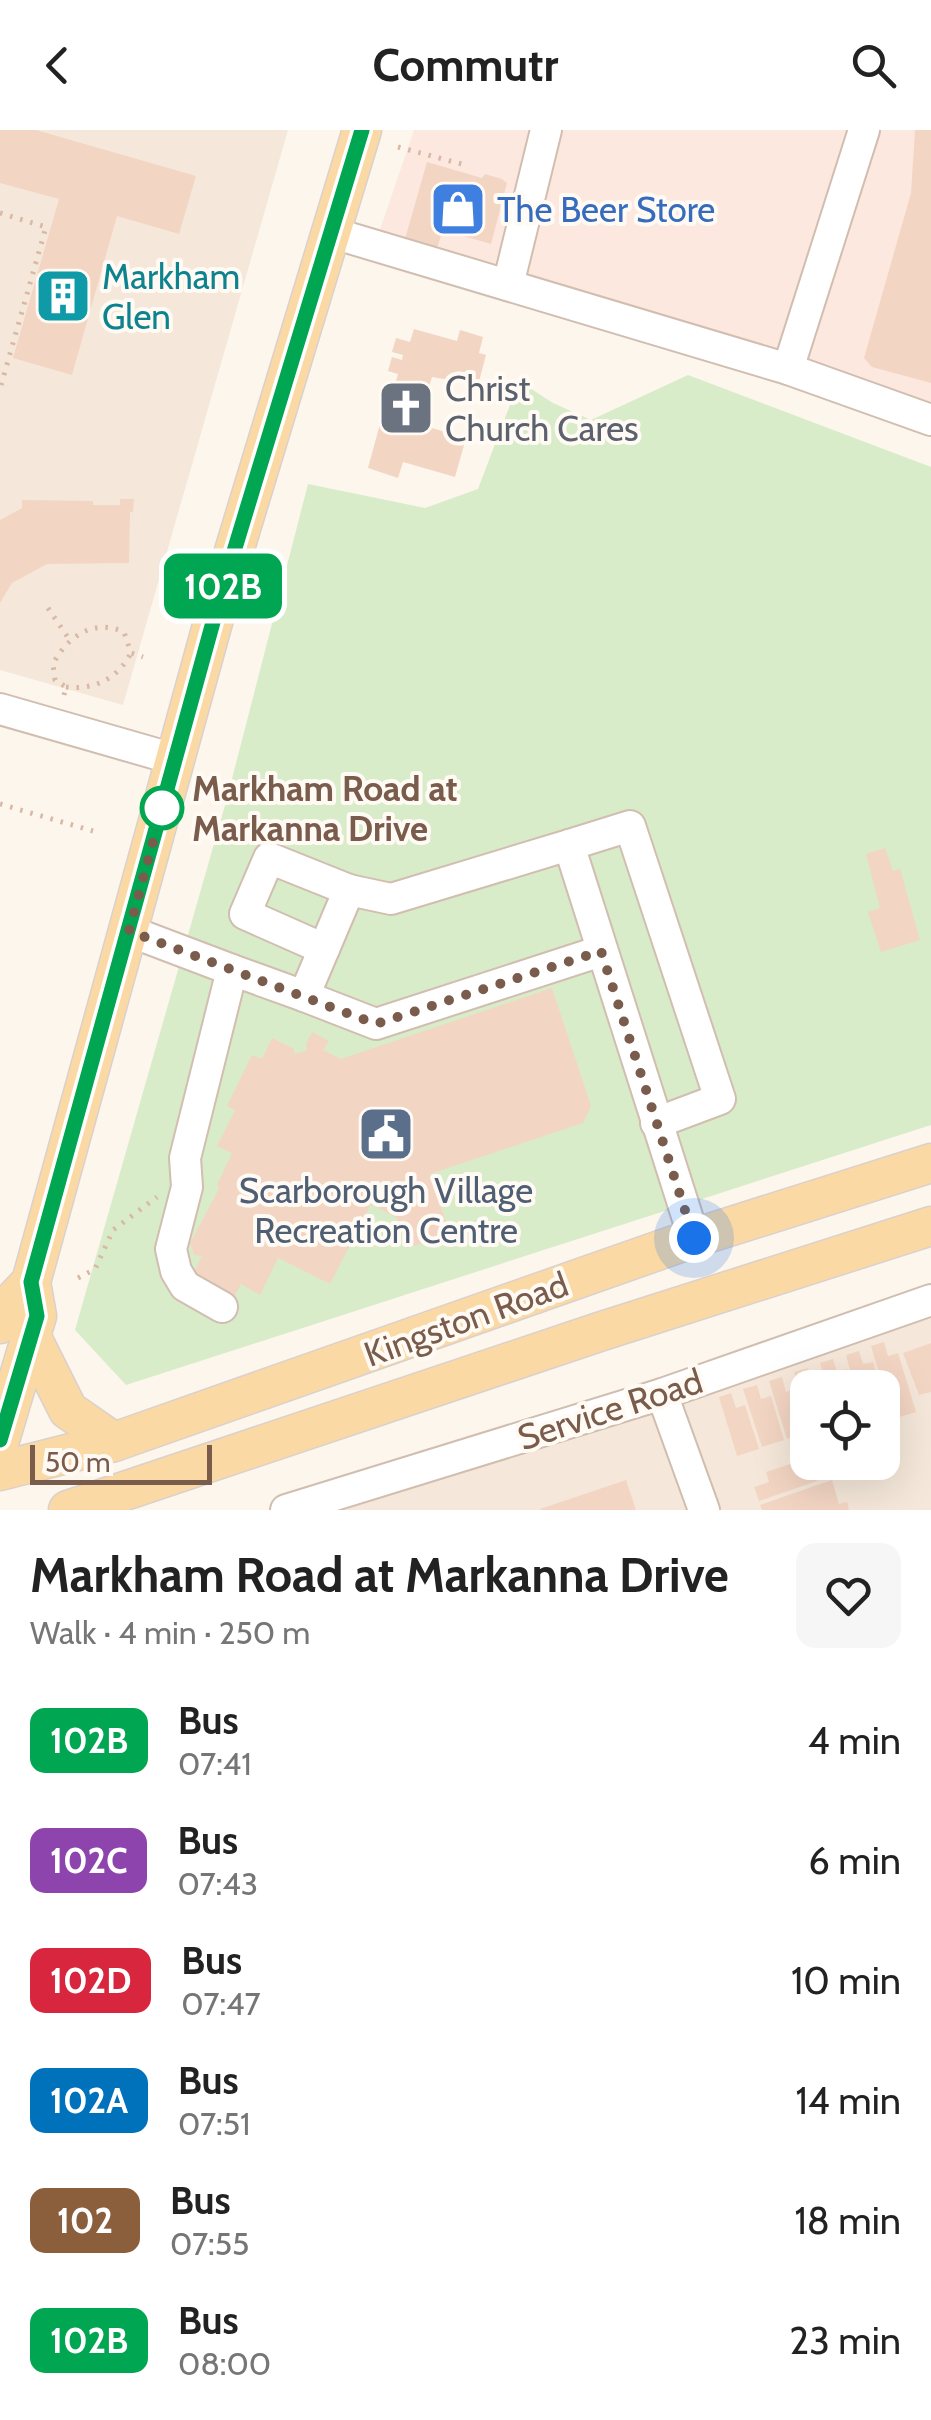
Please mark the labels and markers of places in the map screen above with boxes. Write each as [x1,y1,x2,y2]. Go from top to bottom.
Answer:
shop icon: The Beer Store [428,179,488,239]
place label: The Beer Store [497,188,715,231]
place label: Markham Glen [102,255,240,338]
building icon: Markham Glen [33,266,93,326]
place label: Christ Church Cares [445,367,639,450]
church icon: Christ Church Cares [376,378,436,438]
place label: Markham Road at Markanna Drive [192,767,458,850]
marker: Markham Road at Markanna Drive [141,787,183,829]
public building icon: Scarborough Village Recreation Centre [356,1104,416,1164]
place label: Scarborough Village Recreation Centre [239,1169,533,1252]

